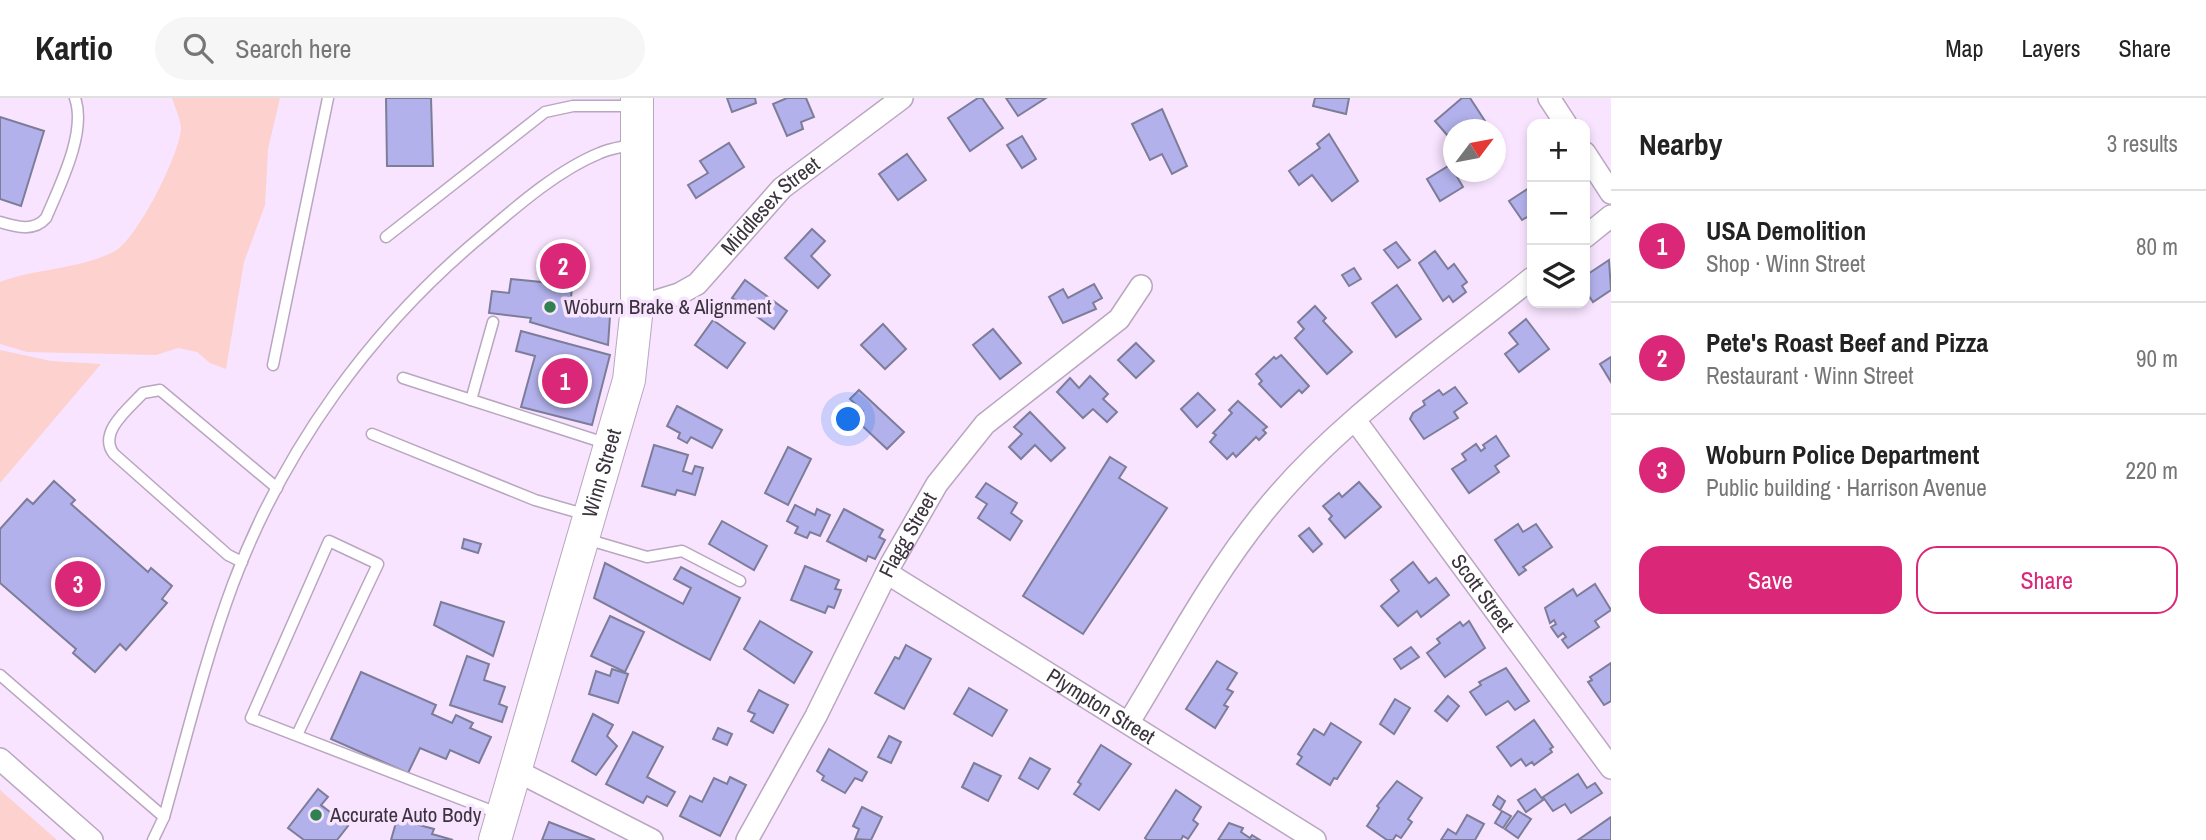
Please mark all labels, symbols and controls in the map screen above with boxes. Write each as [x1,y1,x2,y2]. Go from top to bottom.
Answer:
search box [155,17,645,80]
text: Kartio [35,26,113,70]
icon: search [179,29,217,67]
text: Search here [235,31,351,66]
text: Map [1945,32,1983,64]
text: Layers [2021,32,2080,64]
text: Share [2118,32,2171,64]
north arrow [1443,119,1506,182]
map controls [1527,119,1590,308]
button: + [1527,119,1590,182]
text: Nearby [1639,124,1722,164]
text: 3 results [2107,128,2178,159]
street label: Middlesex Street [714,150,826,261]
button: − [1527,182,1590,245]
text: USA Demolition [1706,213,1866,248]
text: 1 [1657,231,1667,262]
text: 80 m [2136,231,2178,262]
pin: 2 [540,240,586,292]
button: layers [1527,245,1590,308]
text: Shop · Winn Street [1706,248,1865,279]
place label: Woburn Brake & Alignment [564,292,772,321]
marker: Woburn Brake & Alignment [542,299,558,315]
text: Pete's Roast Beef and Pizza [1706,325,1988,360]
text: 2 [1657,343,1667,374]
text: 90 m [2136,343,2178,374]
pin: 1 [542,355,588,407]
text: Restaurant · Winn Street [1706,360,1914,391]
your location [831,402,865,436]
street label: Winn Street [575,425,628,521]
text: Woburn Police Department [1706,437,1979,472]
text: 3 [1657,455,1667,486]
text: 220 m [2126,455,2178,486]
text: Public building · Harrison Avenue [1706,472,1987,503]
street label: Flagg Street [872,487,943,582]
button: Save [1639,546,1902,614]
button: Share [1916,546,2178,614]
street label: Scott Street [1444,548,1521,638]
pin: 3 [55,558,101,610]
street label: Plympton Street [1041,661,1161,751]
place label: Accurate Auto Body [329,800,482,829]
marker: Accurate Auto Body [308,807,324,823]

